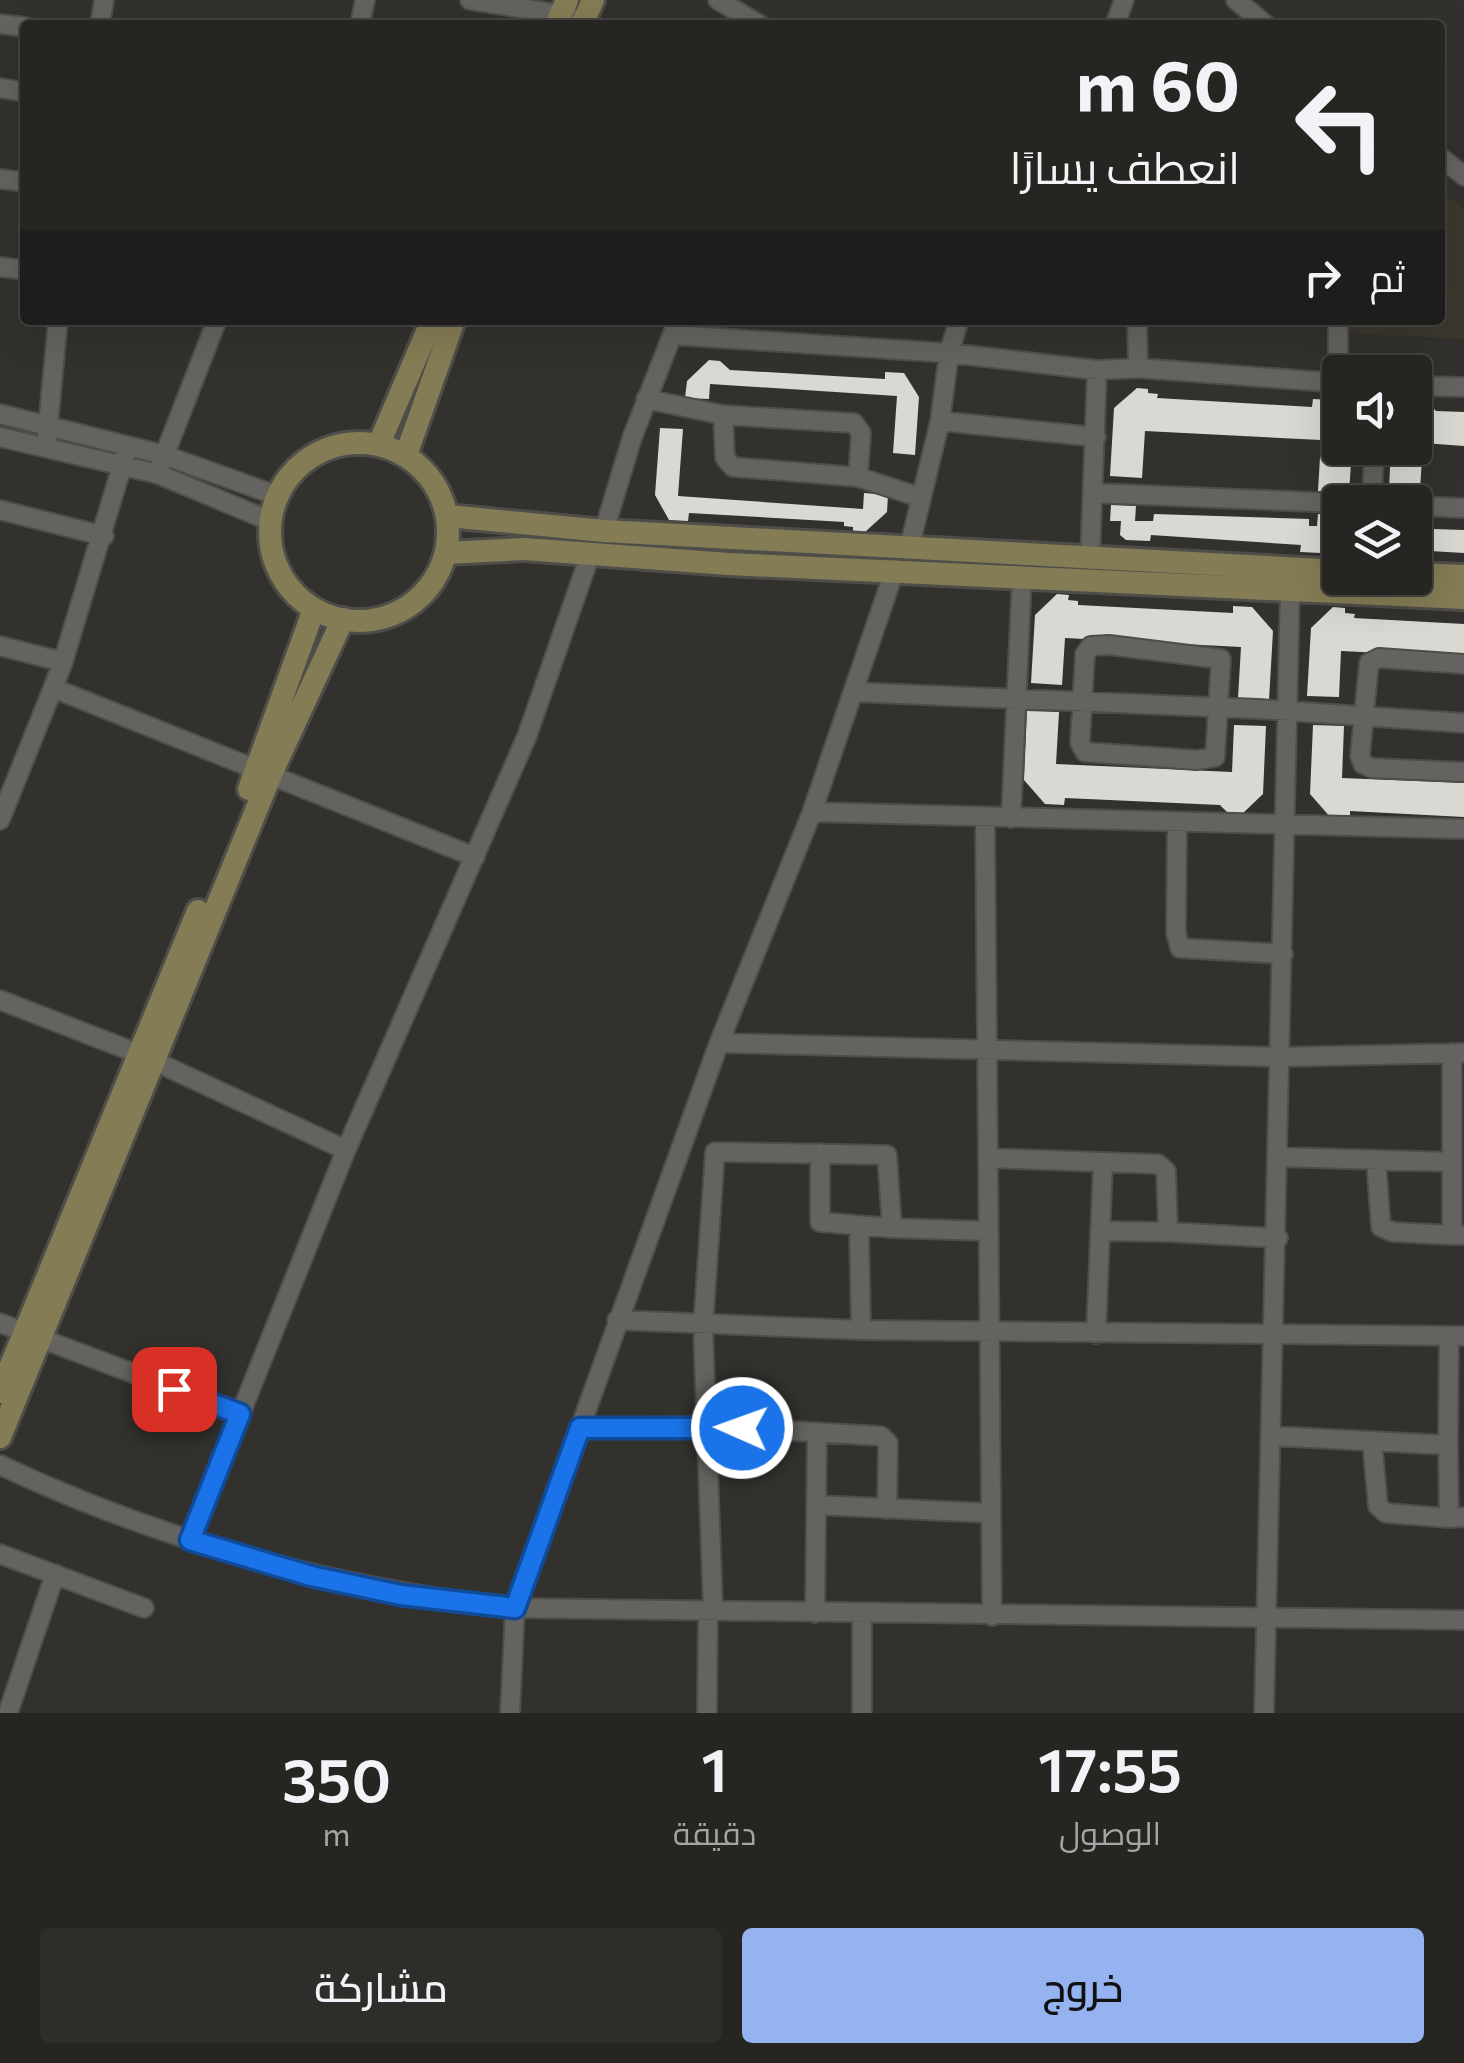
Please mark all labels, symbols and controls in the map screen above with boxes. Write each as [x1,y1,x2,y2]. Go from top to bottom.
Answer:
text: 60 m [1076,40,1240,125]
icon: left [1275,60,1405,190]
text: انعطف يسارًا [1010,138,1240,193]
icon: right [1295,250,1350,305]
text: ثم [1370,253,1405,300]
map controls [1322,355,1432,595]
button: sound [1322,355,1432,465]
button: layers [1322,485,1432,595]
pin [132,1347,217,1432]
icon: arrive [147,1362,202,1417]
position arrow [690,1376,794,1480]
text: 1 [701,1731,728,1804]
text: 17:55 [1038,1731,1182,1804]
text: 350 [282,1741,391,1814]
text: دقيقة [673,1812,756,1852]
text: الوصول [1059,1812,1161,1852]
text: m [322,1813,350,1853]
button: مشاركة [40,1928,722,2043]
button: خروج [742,1928,1424,2043]

